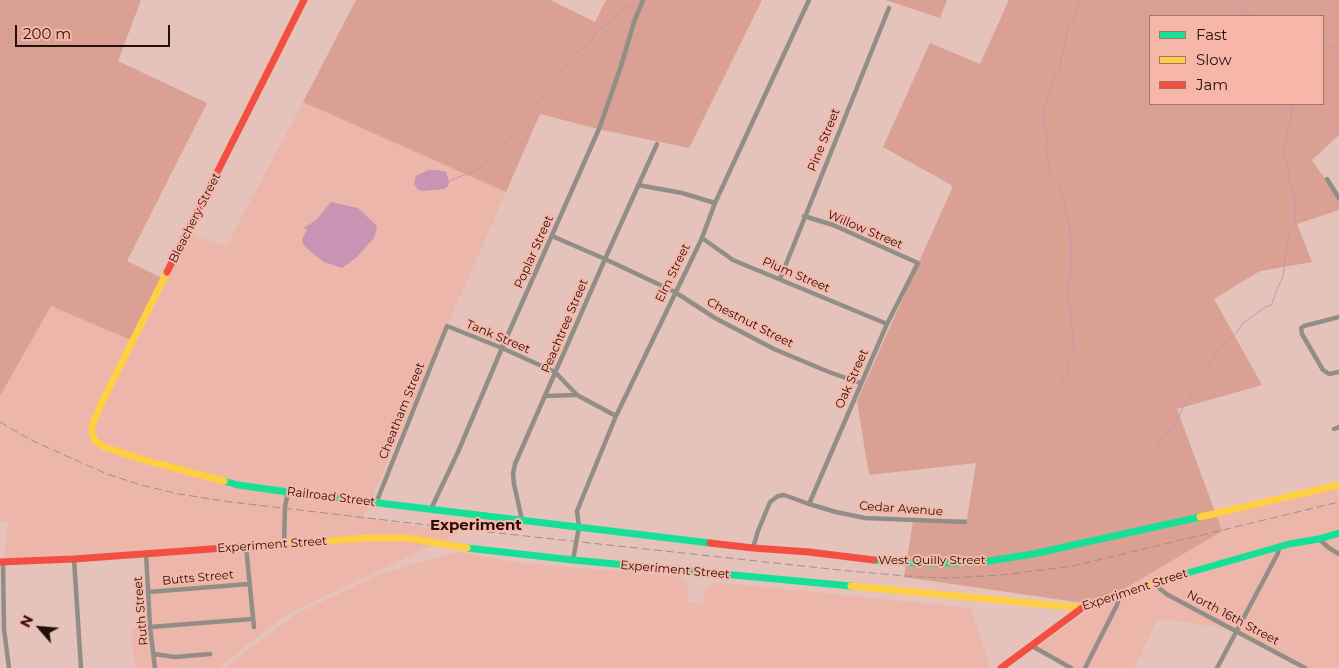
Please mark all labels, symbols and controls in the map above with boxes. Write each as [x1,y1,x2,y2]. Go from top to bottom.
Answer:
scale bar [18,15,172,47]
legend [1149,15,1324,105]
text: 200 m [23,24,71,43]
text: Fast [1196,25,1227,44]
text: Slow [1196,50,1232,69]
text: Jam [1196,75,1228,94]
street label: Pine Street [805,106,843,174]
street label: Bleachery Street [166,171,224,265]
street label: Willow Street [825,208,905,252]
street label: Poplar Street [511,213,557,291]
street label: Elm Street [653,241,693,305]
street label: Plum Street [760,254,832,296]
street label: Peachtree Street [539,277,591,375]
street label: Chestnut Street [704,295,796,351]
street label: Tank Street [464,317,532,357]
street label: Oak Street [832,347,872,411]
street label: Cheatham Street [376,361,428,461]
street label: Railroad Street [286,484,376,510]
street label: Cedar Avenue [859,499,943,519]
district label: Experiment [430,517,522,535]
street label: Experiment Street [217,534,327,556]
street label: West Quilly Street [878,553,986,567]
street label: Experiment Street [620,558,730,582]
street label: Experiment Street [1080,566,1190,614]
street label: Butts Street [162,568,234,588]
street label: Ruth Street [131,576,151,646]
street label: North 16th Street [1184,588,1282,648]
north arrow [15,603,65,653]
text: N [16,612,37,630]

